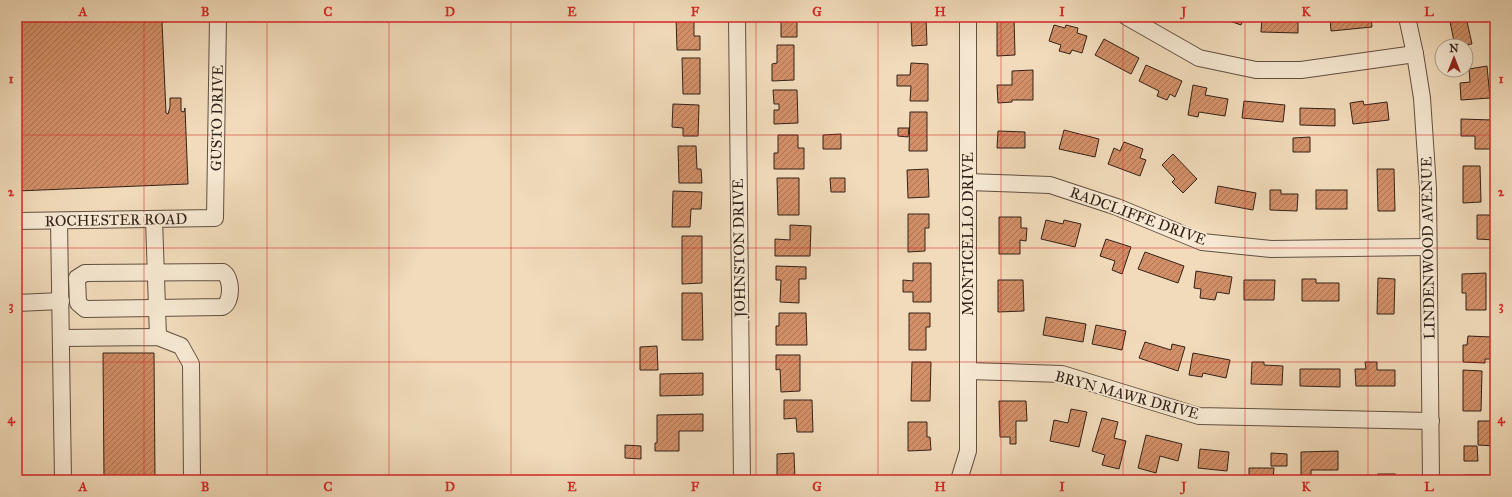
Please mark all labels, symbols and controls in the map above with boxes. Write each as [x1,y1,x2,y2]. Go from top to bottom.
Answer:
text: A [78,4,88,20]
text: B [201,4,210,20]
text: C [324,4,333,20]
text: D [445,4,455,20]
text: E [567,4,577,20]
text: F [691,4,700,20]
text: G [812,4,822,20]
text: H [934,4,946,20]
text: I [1059,4,1065,20]
text: J [1179,4,1187,20]
text: K [1301,4,1311,20]
text: L [1424,4,1434,20]
north arrow [1434,38,1474,78]
text: N [1449,42,1459,55]
street label: GUSTO DRIVE [207,65,227,171]
text: 1 [8,71,14,87]
text: 1 [1498,71,1504,87]
street label: MONTICELLO DRIVE [959,152,977,316]
street label: LINDENWOOD AVENUE [1417,156,1439,339]
street label: JOHNSTON DRIVE [729,178,750,319]
street label: RADCLIFFE DRIVE [1067,183,1209,249]
text: 2 [8,184,15,200]
text: 2 [1498,184,1505,200]
street label: ROCHESTER ROAD [45,210,188,230]
text: 3 [8,298,14,314]
text: 3 [1498,298,1504,314]
street label: BRYN MAWR DRIVE [1053,367,1201,423]
text: 4 [7,411,15,427]
text: 4 [1497,411,1505,427]
text: A [78,479,88,495]
text: B [201,479,210,495]
text: C [324,479,333,495]
text: D [445,479,455,495]
text: E [567,479,577,495]
text: F [691,479,700,495]
text: G [812,479,822,495]
text: H [934,479,946,495]
text: I [1059,479,1065,495]
text: J [1179,479,1187,495]
text: K [1301,479,1311,495]
text: L [1424,479,1434,495]

